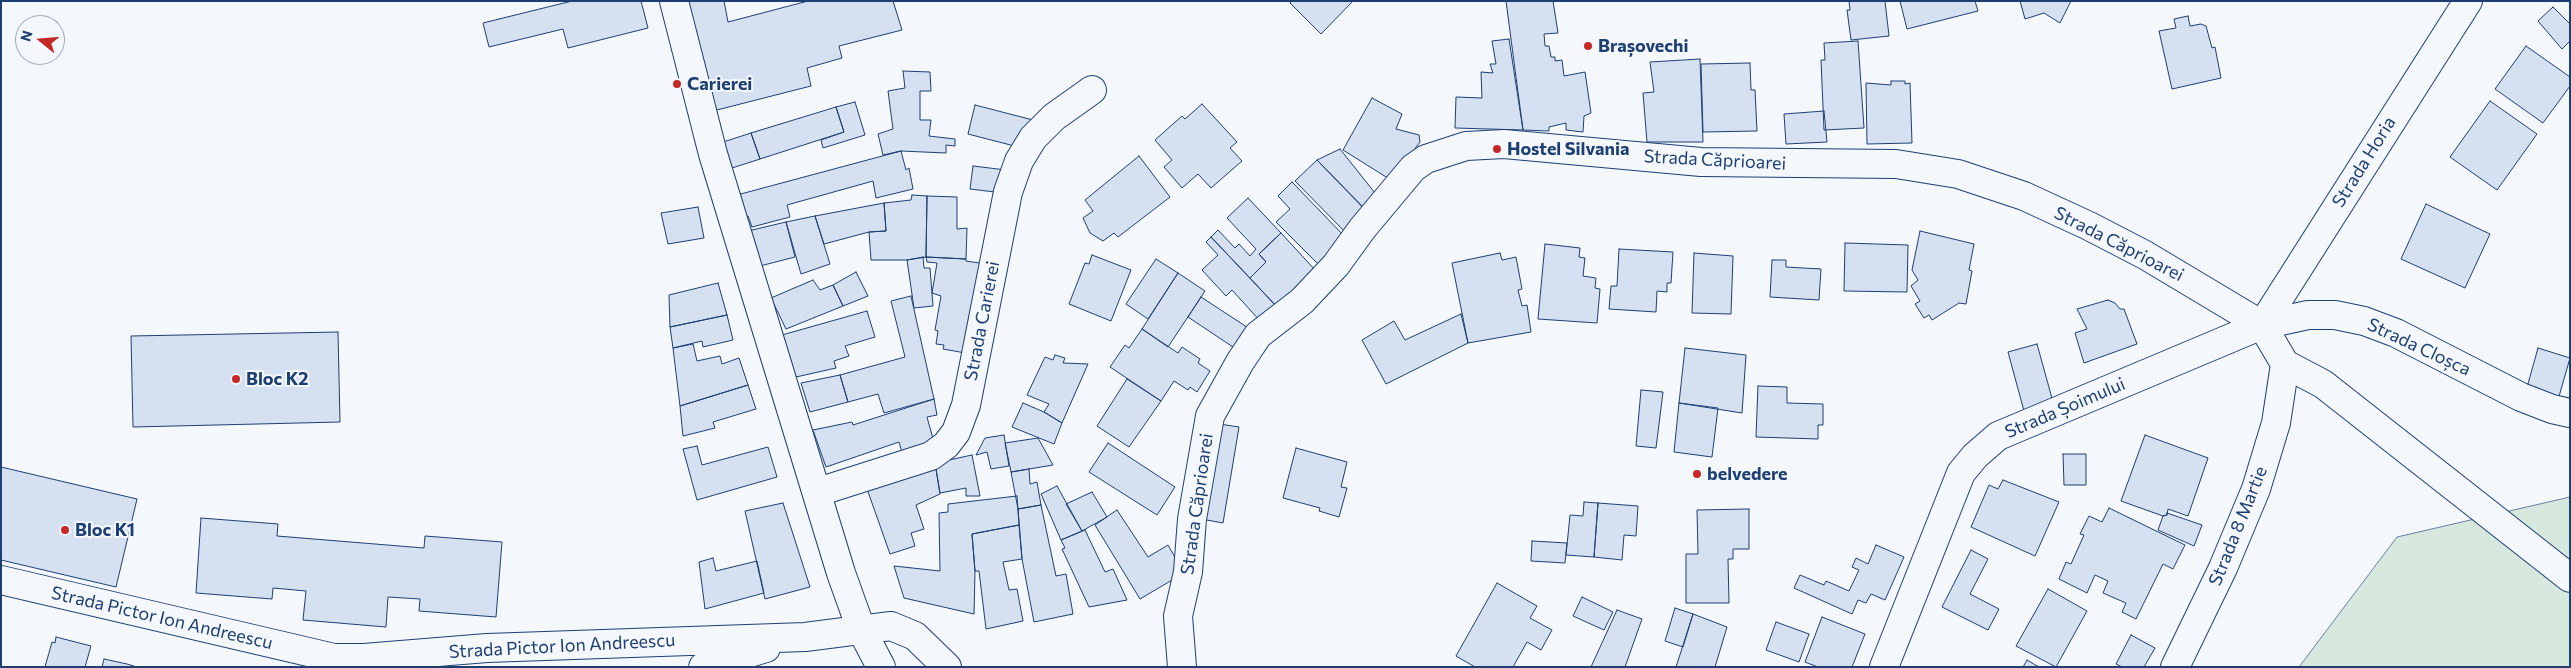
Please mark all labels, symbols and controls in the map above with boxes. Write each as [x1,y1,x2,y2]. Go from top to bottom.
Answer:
north arrow [15,15,65,65]
text: N [16,28,36,43]
place label: Brașovechi [1598,35,1688,57]
marker: Brașovechi [1582,40,1594,52]
place label: Carierei [687,73,752,95]
marker: Carierei [671,78,683,90]
street label: Strada Horia [2328,113,2400,211]
place label: Hostel Silvania [1507,138,1629,160]
marker: Hostel Silvania [1491,143,1503,155]
street label: Strada Căprioarei [1643,145,1787,175]
street label: Strada Căprioarei [2051,202,2187,286]
street label: Strada Carierei [960,259,1004,383]
street label: Strada Cloșca [2364,314,2474,380]
place label: Bloc K2 [246,368,309,390]
marker: Bloc K2 [230,373,242,385]
street label: Strada Șoimului [2002,373,2128,443]
street label: Strada Căprioarei [1176,432,1218,576]
place label: belvedere [1707,463,1788,485]
street label: Strada 8 Martie [2204,463,2272,589]
marker: belvedere [1691,468,1703,480]
place label: Bloc K1 [75,519,135,541]
marker: Bloc K1 [59,524,71,536]
street label: Strada Pictor Ion Andreescu [49,582,275,654]
street label: Strada Pictor Ion Andreescu [448,629,676,663]

